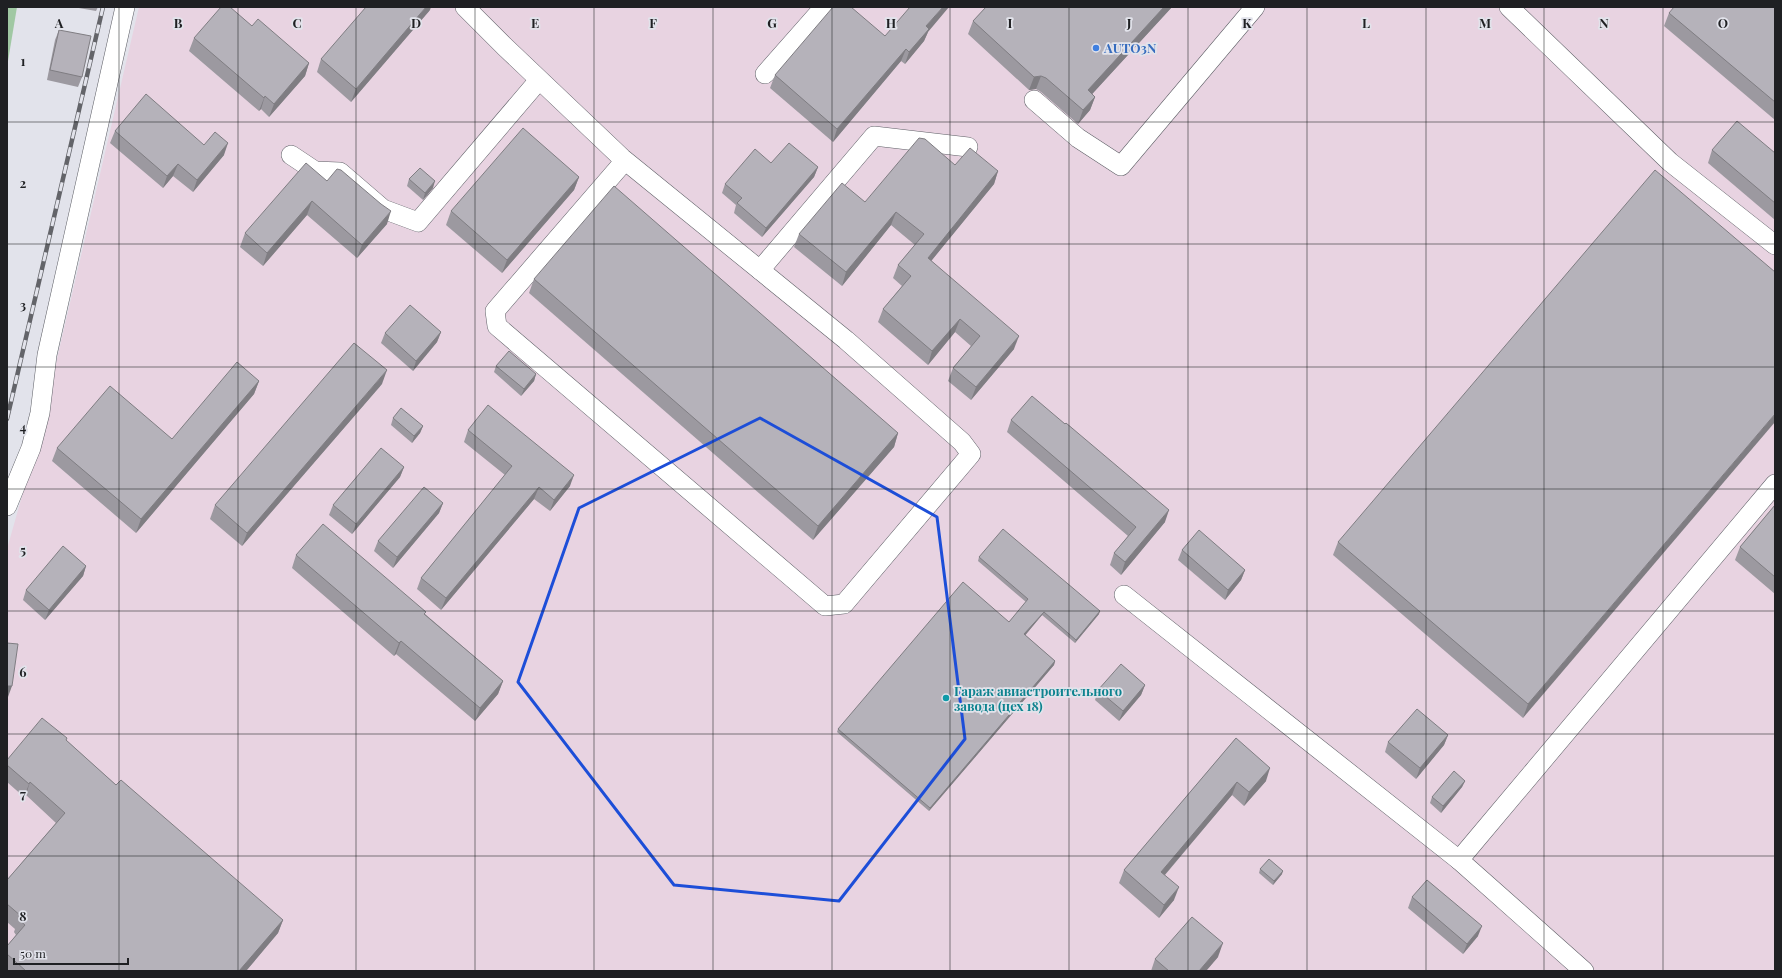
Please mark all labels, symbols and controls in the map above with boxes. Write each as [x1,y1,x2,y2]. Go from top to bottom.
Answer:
text: A [54,14,64,31]
text: B [174,14,183,31]
text: C [292,14,302,31]
text: D [411,14,421,31]
text: E [531,14,539,31]
text: F [649,14,657,31]
text: G [767,14,777,31]
text: H [886,14,896,31]
text: I [1008,14,1013,31]
text: J [1126,14,1132,31]
text: K [1242,14,1252,31]
text: L [1362,14,1370,31]
text: M [1479,14,1491,31]
text: N [1599,14,1609,31]
text: O [1718,14,1728,31]
place label: AUTO3N [1103,39,1157,56]
marker: AUTO3N [1091,43,1101,53]
text: 1 [21,52,26,69]
text: 2 [20,174,27,191]
text: 3 [20,296,26,313]
text: 4 [20,418,27,435]
text: 5 [20,541,26,558]
text: 6 [19,663,27,680]
place label: Гараж авиастроительного завода (цех 18) [954,682,1122,714]
marker: Гараж авиастроительного завода (цех 18) [941,693,951,703]
text: 7 [20,785,26,802]
text: 8 [19,907,27,924]
scale bar [14,940,128,966]
text: 50 m [20,945,46,961]

